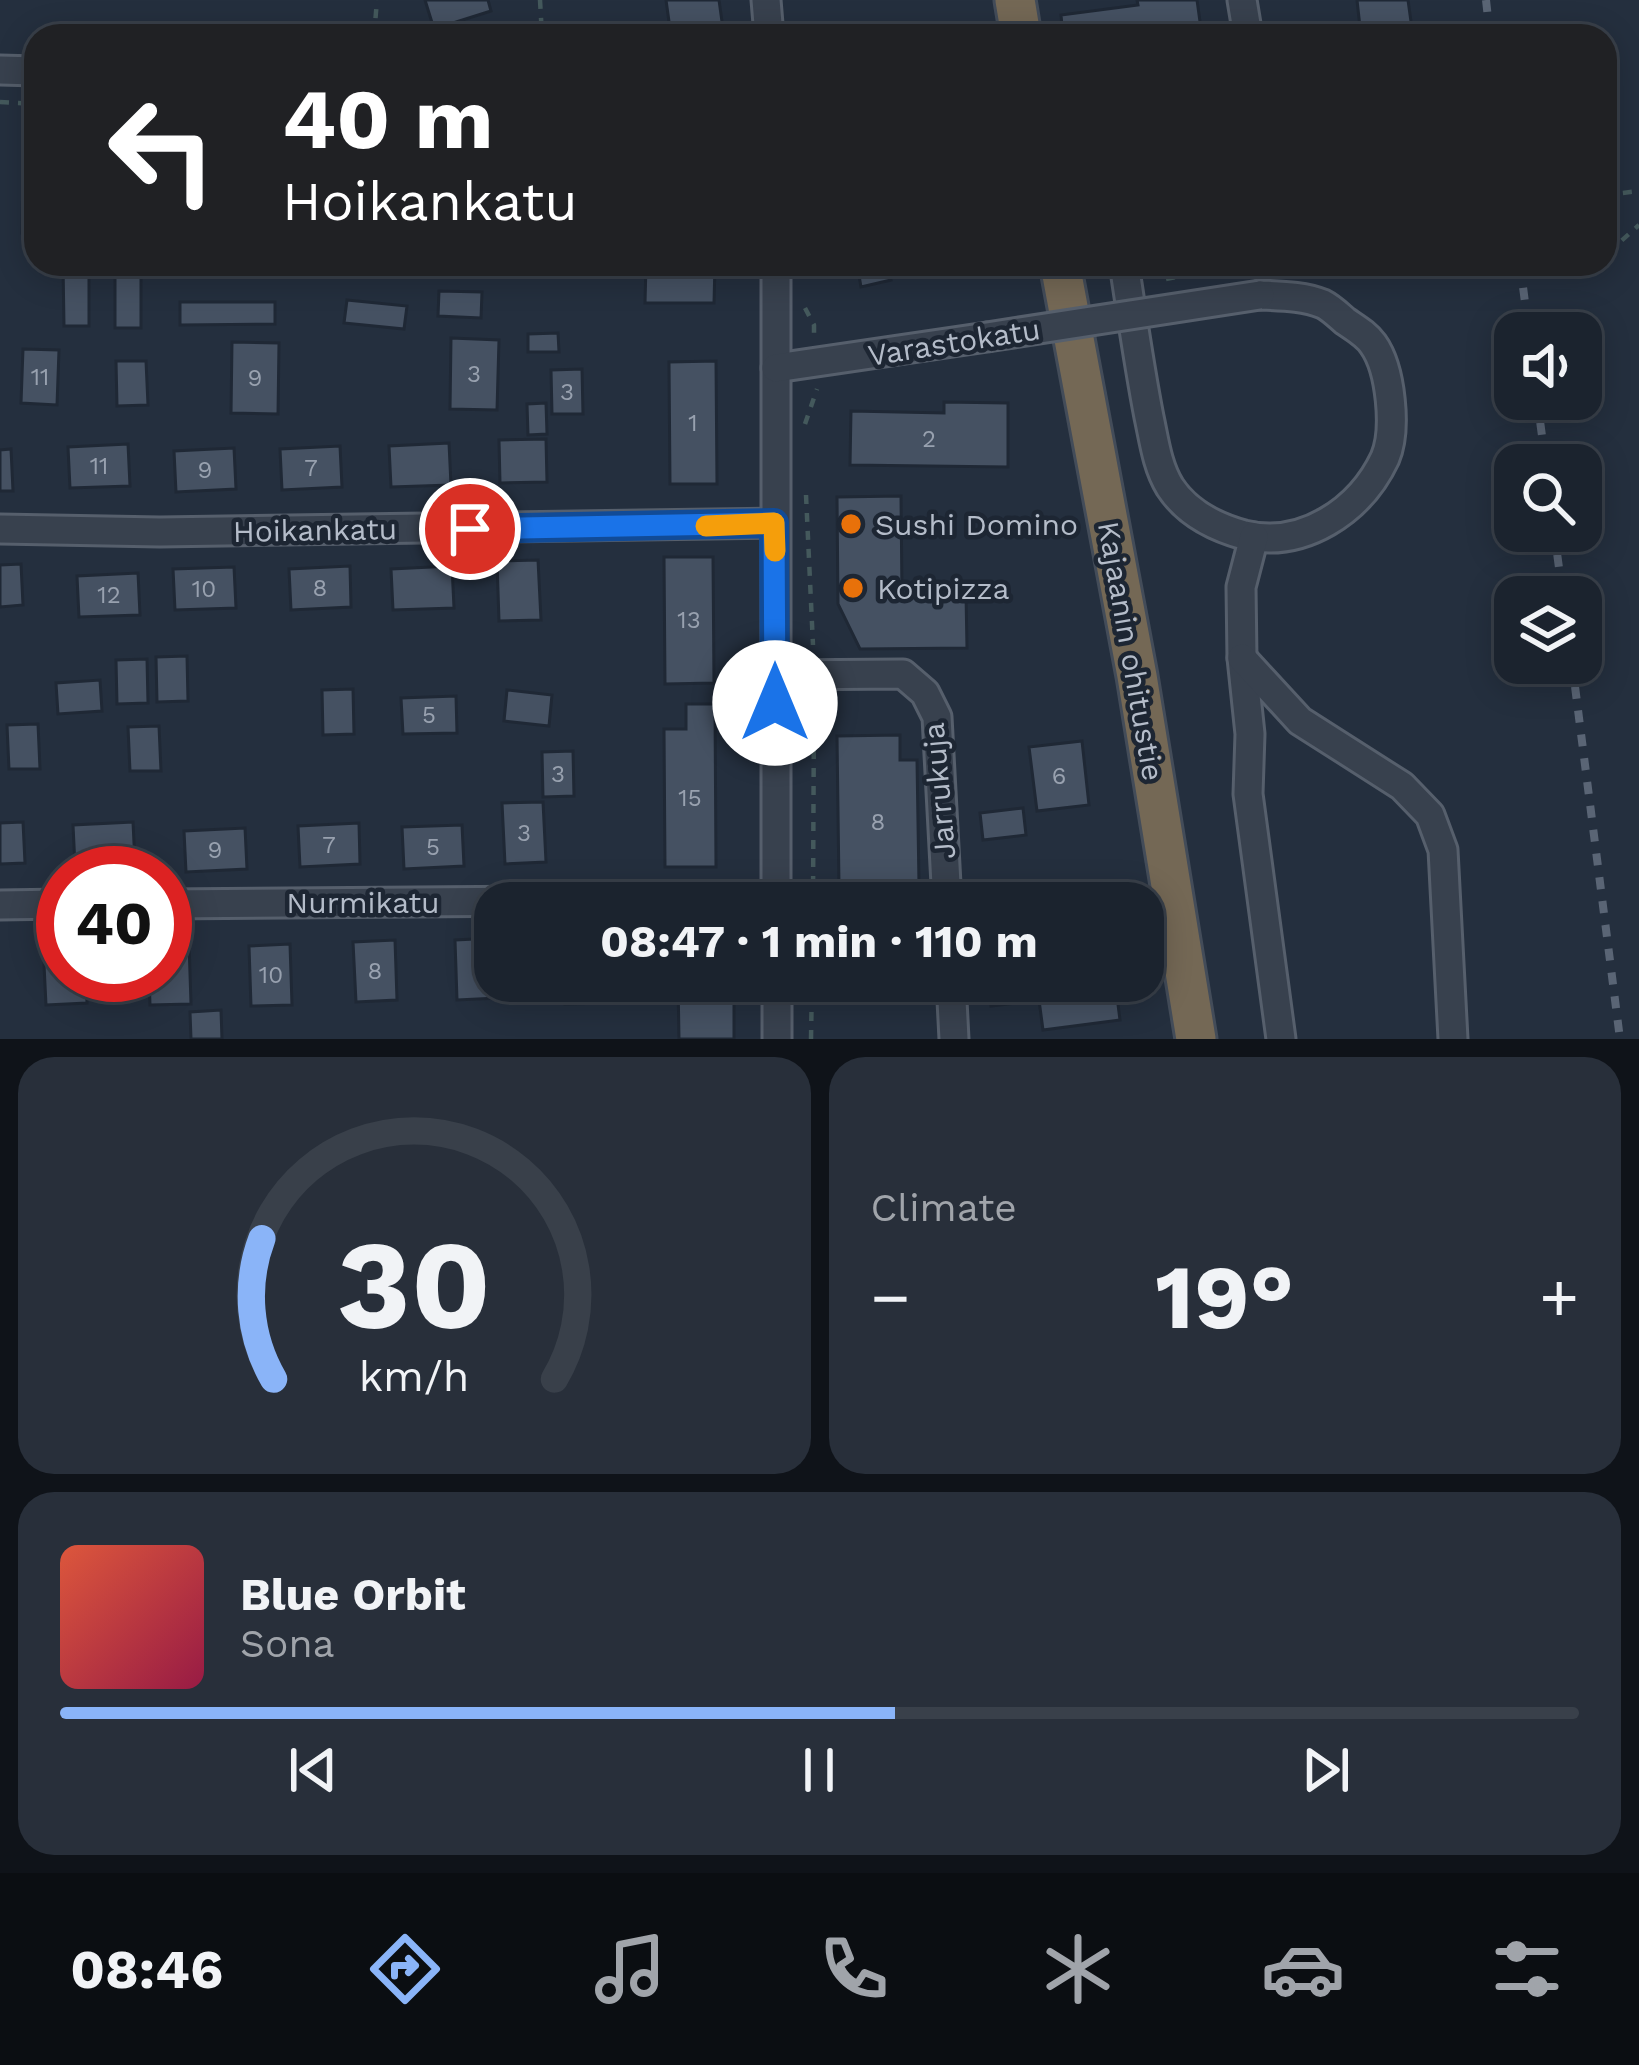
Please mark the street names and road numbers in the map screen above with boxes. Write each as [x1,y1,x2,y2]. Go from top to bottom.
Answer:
street label: Varastokatu [865,311,1043,373]
street label: Hoikankatu [233,511,397,549]
street label: Kajaanin ohitustie [1091,519,1171,783]
street label: Jarrukuja [916,721,962,861]
street label: Nurmikatu [286,885,440,920]

